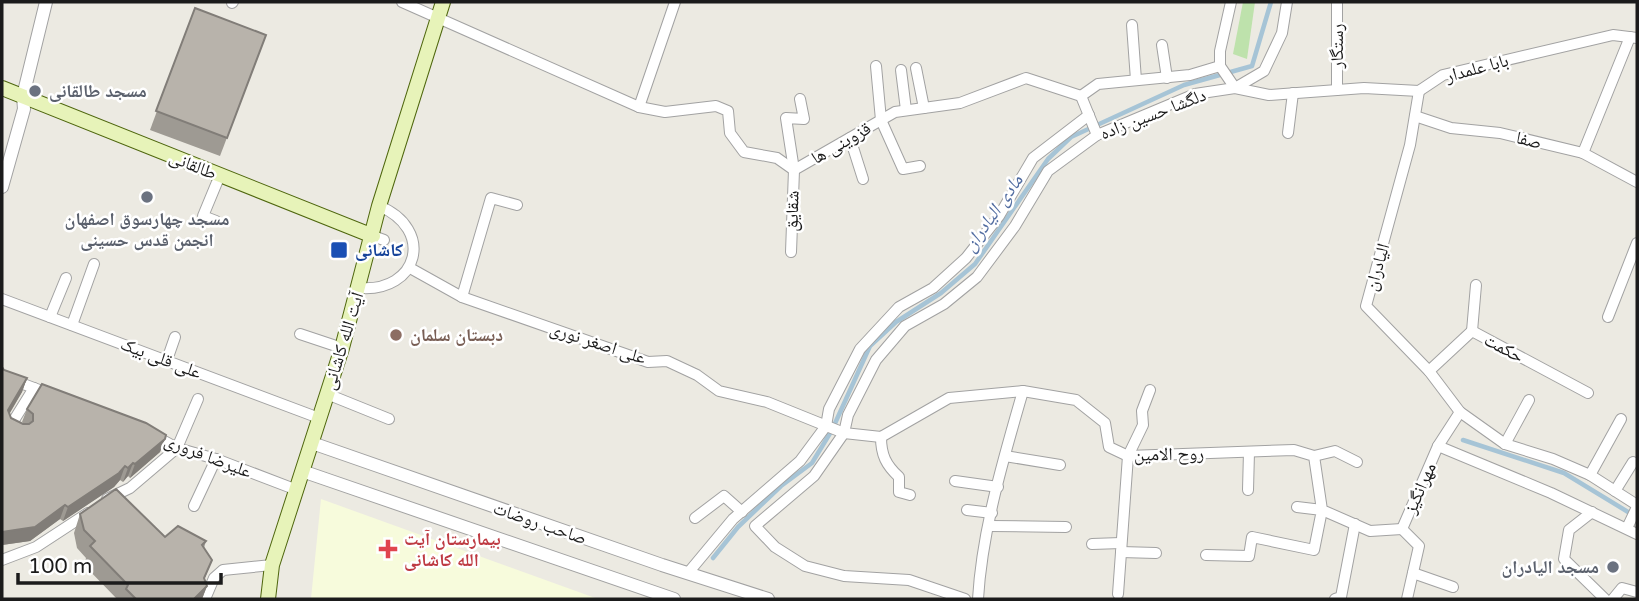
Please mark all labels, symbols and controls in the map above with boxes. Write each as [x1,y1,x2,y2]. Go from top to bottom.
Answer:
street label: رستگار [1326,23,1348,70]
street label: بابا علمدار [1442,49,1511,87]
place label: مسجد طالقانی [49,80,147,102]
marker: مسجد طالقانی [27,83,43,99]
street label: دلگشا حسین زاده [1097,84,1209,144]
street label: قزوینی ها [807,117,875,169]
street label: صفا [1514,126,1544,154]
street label: طالقانی [166,146,220,184]
water label: مادی الیادران [958,170,1028,256]
marker: مسجد چهارسوق اصفهان انجمن قدس حسینی [139,189,155,205]
street label: شقایق [780,190,804,232]
place label: مسجد چهارسوق اصفهان انجمن قدس حسینی [65,208,229,251]
place label: کاشانی [355,239,403,261]
marker: کاشانی [329,240,349,260]
street label: الیادران [1360,241,1394,293]
street label: آیت الله کاشانی [318,289,368,392]
street label: علی اصغر نوری [547,317,649,369]
place label: دبستان سلمان [410,324,503,346]
marker: دبستان سلمان [388,327,404,343]
street label: حکمت [1480,328,1528,368]
street label: علی قلی بیک [117,333,205,383]
street label: علیرضا فروری [161,429,255,483]
street label: روح الامین [1134,442,1204,467]
street label: مهرانگیز [1399,459,1441,518]
street label: صاحب روضات [490,497,590,549]
place label: بیمارستان آیت الله کاشانی [404,528,501,571]
marker: بیمارستان آیت الله کاشانی [378,539,398,559]
scale bar [18,542,220,586]
text: 100 m [28,554,92,579]
place label: مسجد الیادران [1501,556,1599,578]
marker: مسجد الیادران [1605,559,1621,575]

